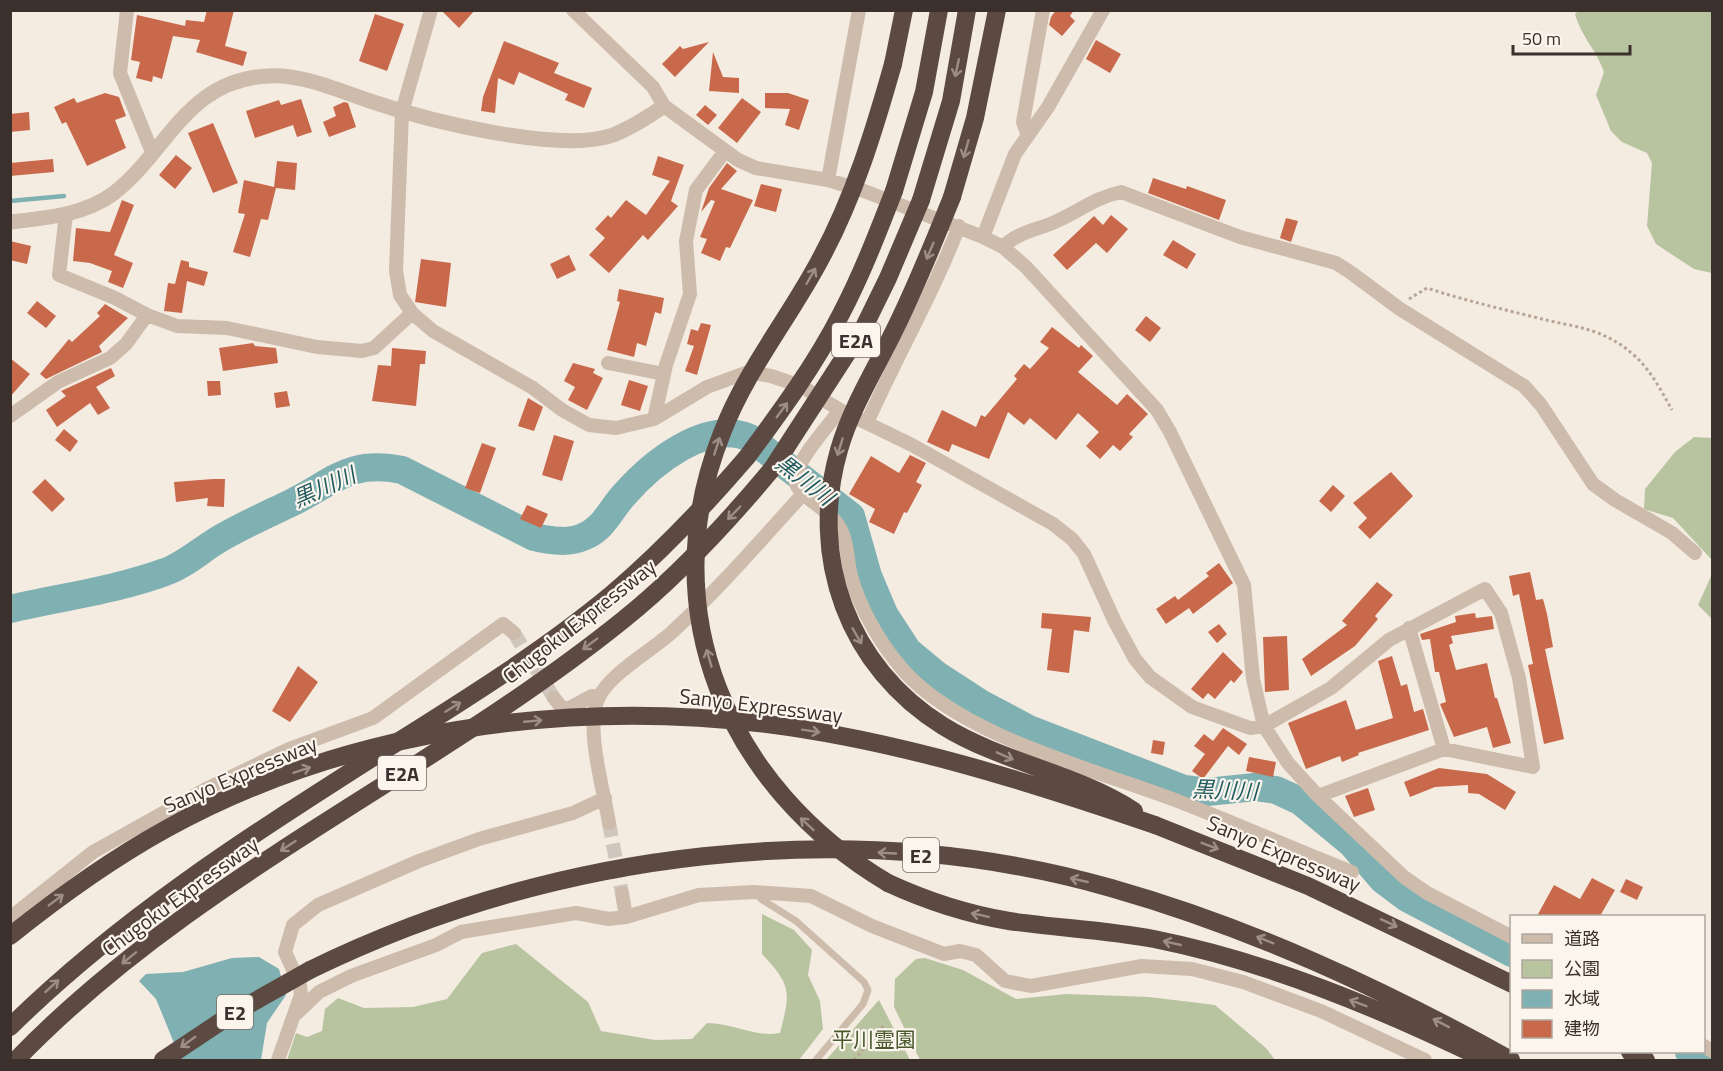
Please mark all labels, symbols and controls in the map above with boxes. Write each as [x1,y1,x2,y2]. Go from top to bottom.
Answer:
scale bar [1513,18,1630,56]
text: 50 m [1522,25,1561,52]
one-way arrow [951,58,963,77]
one-way arrow [960,140,971,159]
one-way arrow [924,242,935,260]
one-way arrow [805,268,817,285]
road number: E2A [832,323,880,357]
one-way arrow [775,402,788,418]
one-way arrow [712,437,723,456]
one-way arrow [834,438,845,457]
water label: 黒川川 [769,446,843,515]
water label: 黒川川 [287,457,363,516]
one-way arrow [727,505,741,520]
street label: Chugoku Expressway [495,551,663,691]
one-way arrow [851,627,863,644]
one-way arrow [583,638,599,651]
one-way arrow [703,649,714,668]
street label: Sanyo Expressway [677,679,845,731]
one-way arrow [444,700,461,712]
one-way arrow [523,715,543,726]
one-way arrow [801,726,821,737]
street label: Sanyo Expressway [158,727,322,821]
one-way arrow [995,751,1014,762]
road number: E2A [378,756,426,790]
one-way arrow [292,764,311,775]
water label: 黒川川 [1191,772,1261,808]
street label: Sanyo Expressway [1202,806,1366,900]
one-way arrow [800,816,815,831]
street label: Chugoku Expressway [95,828,265,964]
road number: E2 [903,838,939,872]
one-way arrow [280,839,297,852]
one-way arrow [1200,841,1219,852]
one-way arrow [877,847,897,858]
one-way arrow [1070,874,1089,886]
one-way arrow [48,893,64,906]
one-way arrow [970,909,990,920]
legend [1510,915,1705,1053]
one-way arrow [1379,918,1397,929]
text: 道路 [1564,925,1600,952]
one-way arrow [1256,934,1275,945]
one-way arrow [1163,937,1182,949]
one-way arrow [121,952,137,965]
text: 公園 [1564,955,1600,982]
one-way arrow [45,979,60,993]
text: 水域 [1564,985,1600,1012]
road number: E2 [217,995,253,1029]
one-way arrow [1349,996,1368,1007]
text: 建物 [1564,1015,1600,1042]
one-way arrow [1433,1016,1451,1028]
park label: 平川霊園 [832,1023,916,1055]
one-way arrow [180,1036,196,1048]

